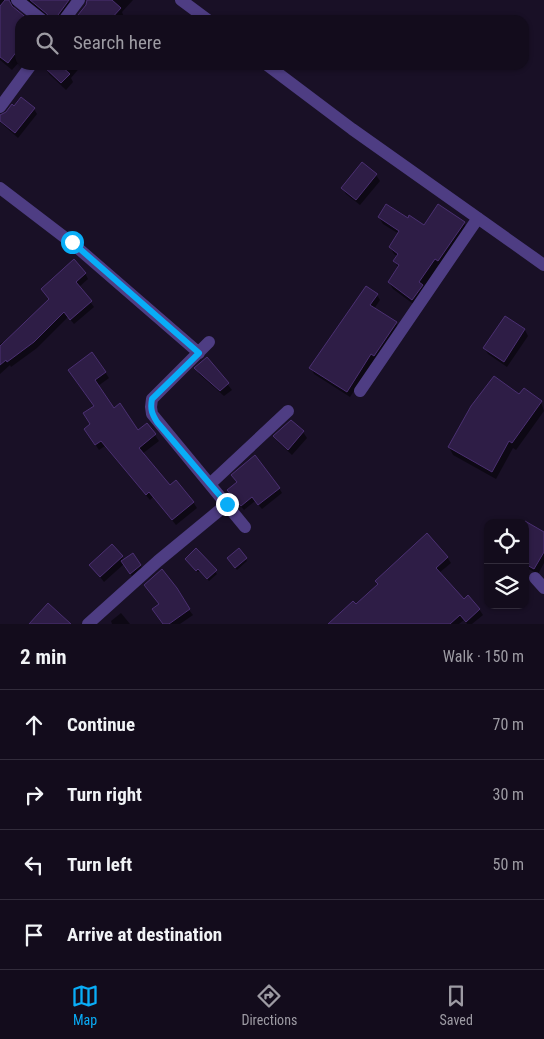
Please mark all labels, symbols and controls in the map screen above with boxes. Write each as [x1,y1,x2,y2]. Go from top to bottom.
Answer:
search box [15,15,529,70]
icon: search [33,29,61,57]
text: Search here [73,31,161,54]
route start [61,231,84,254]
route end [216,493,239,516]
map controls [484,519,529,609]
button: locate [484,519,529,564]
button: layers [484,564,529,609]
text: 2 min [20,645,67,669]
text: Walk · 150 m [443,647,524,666]
icon: ahead [20,711,48,739]
text: Continue [67,713,135,736]
text: 70 m [492,715,524,734]
icon: right [20,781,48,809]
text: Turn right [67,783,142,806]
text: 30 m [492,785,524,804]
icon: left [20,851,48,879]
text: Turn left [67,853,132,876]
text: 50 m [492,855,524,874]
icon: arrive [20,921,48,949]
text: Arrive at destination [67,923,222,946]
tab: Map [71,982,99,1028]
tab: Directions [241,982,297,1028]
tab: Saved [440,982,473,1028]

